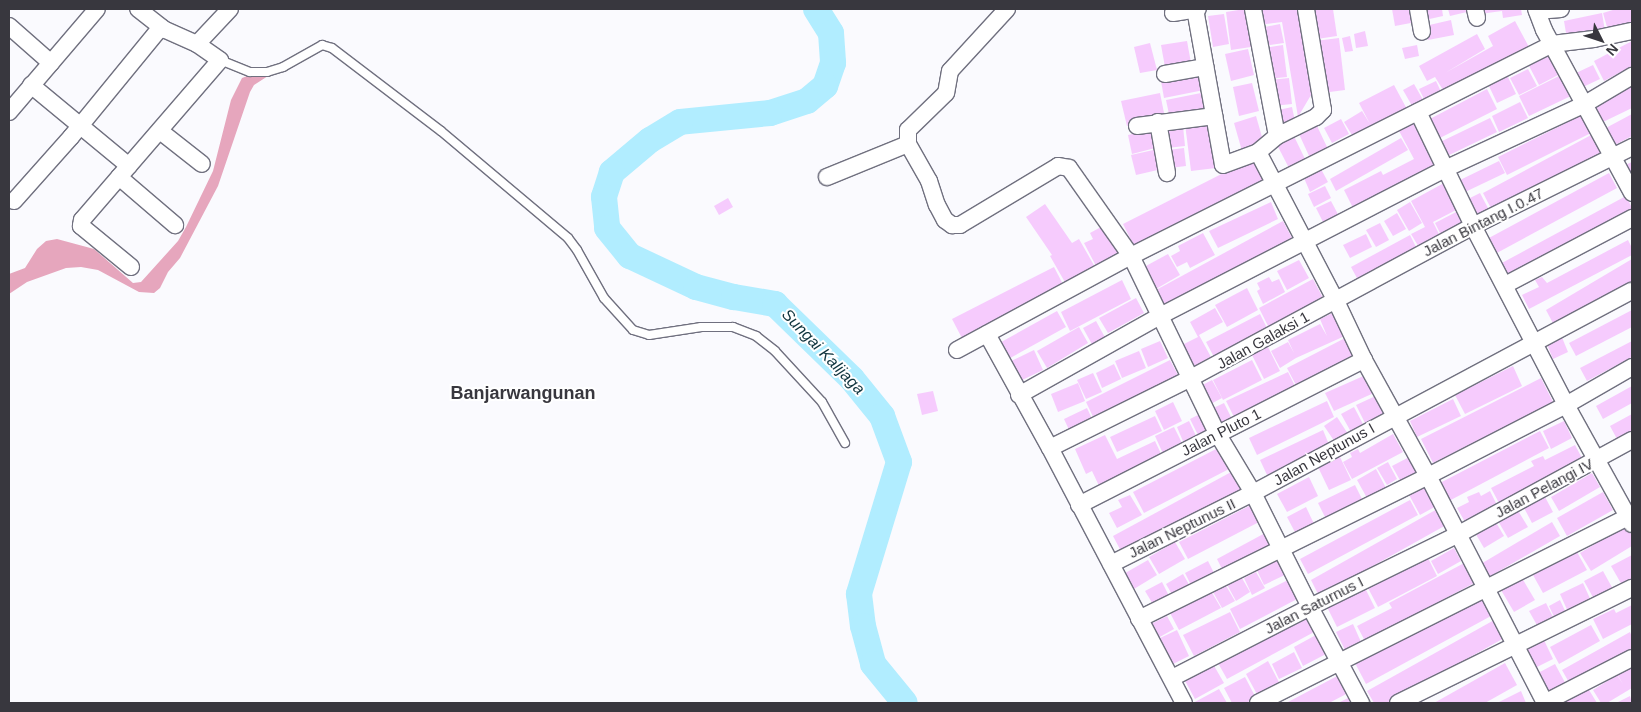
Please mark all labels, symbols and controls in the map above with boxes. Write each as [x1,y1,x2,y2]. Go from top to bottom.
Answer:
north arrow [1576,15,1626,65]
text: N [1603,41,1622,59]
street label: Jalan Bintang I.0.47 [1420,184,1546,260]
water label: Sungai Kalijaga [777,305,869,399]
street label: Jalan Galaksi 1 [1214,307,1312,373]
district label: Banjarwangunan [450,382,596,404]
street label: Jalan Pluto 1 [1178,404,1264,460]
street label: Jalan Neptunus I [1270,419,1378,489]
street label: Jalan Pelangi IV [1492,455,1596,521]
street label: Jalan Neptunus II [1126,494,1238,562]
street label: Jalan Saturnus I [1262,572,1366,638]

